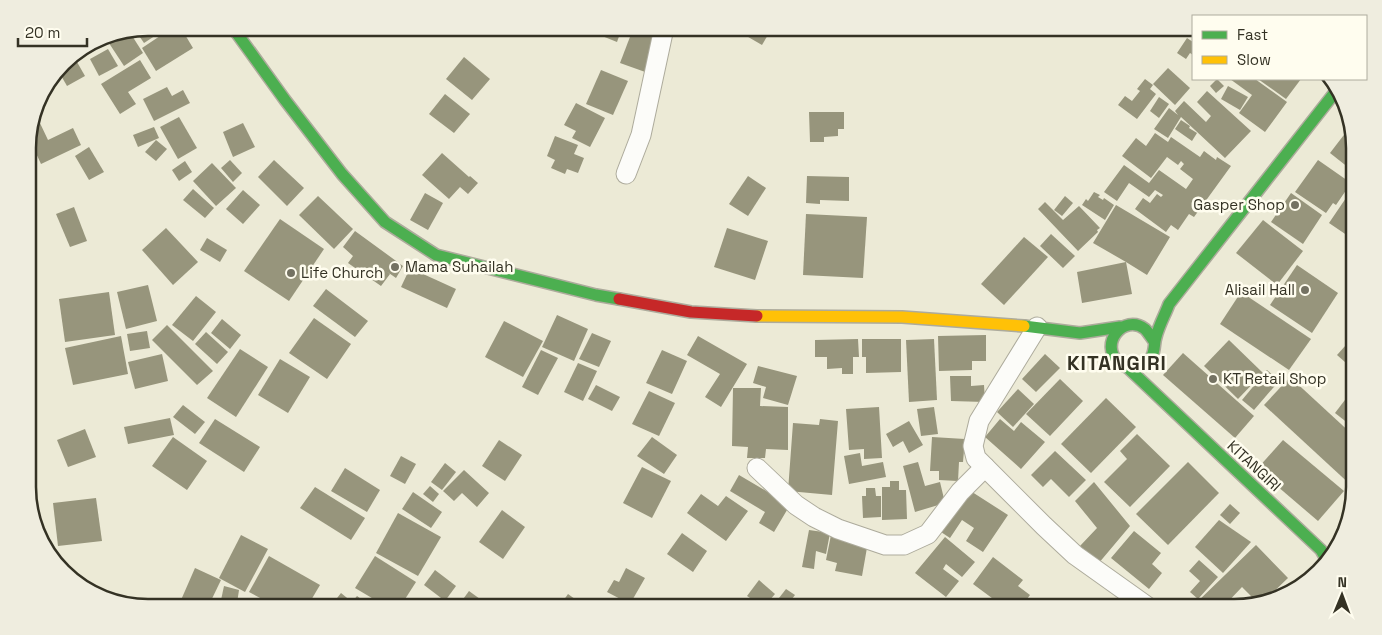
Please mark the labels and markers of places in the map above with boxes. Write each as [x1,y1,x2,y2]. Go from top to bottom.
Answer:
place label: Gasper Shop [1193,195,1285,214]
marker: Gasper Shop [1289,199,1301,211]
place label: Mama Suhailah [405,257,513,276]
marker: Mama Suhailah [389,261,401,273]
place label: Life Church [301,263,383,282]
marker: Life Church [285,267,297,279]
place label: Alisail Hall [1225,280,1295,299]
marker: Alisail Hall [1299,284,1311,296]
place label: KT Retail Shop [1223,369,1327,388]
marker: KT Retail Shop [1207,373,1219,385]

